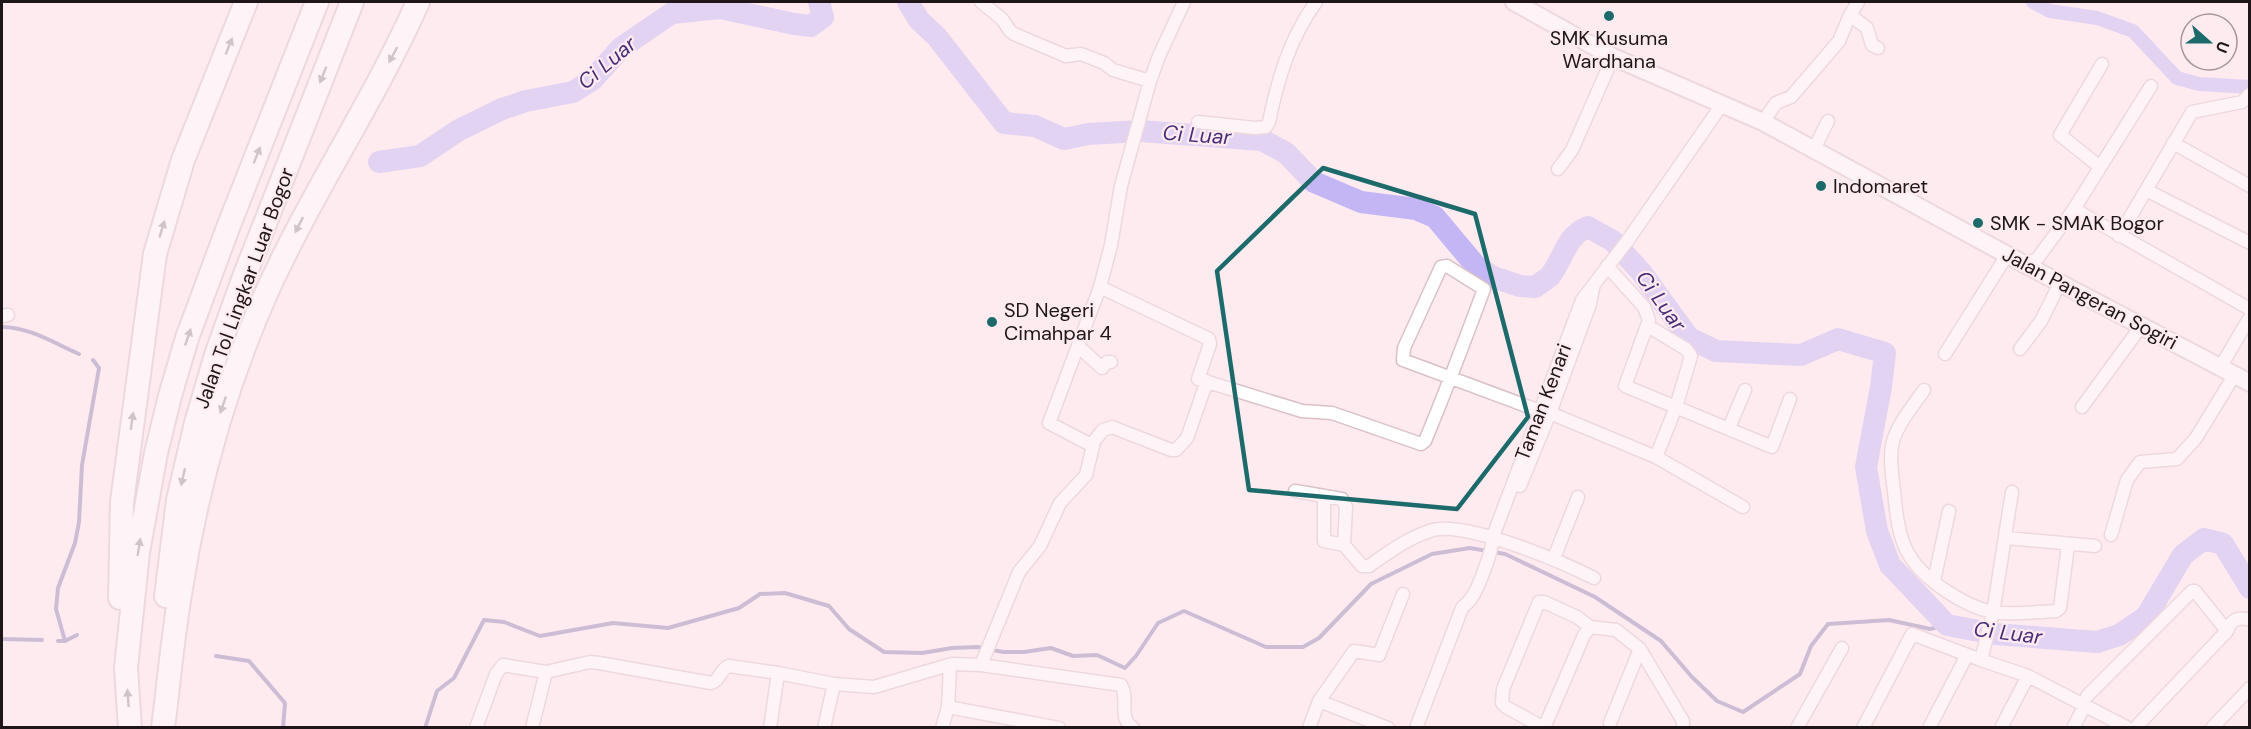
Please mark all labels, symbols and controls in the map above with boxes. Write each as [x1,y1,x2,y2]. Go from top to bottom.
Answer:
marker: SMK Kusuma Wardhana [1602,9,1616,23]
north arrow [2179,12,2239,72]
place label: SMK Kusuma Wardhana [1550,25,1668,74]
water label: Ci Luar [572,29,643,96]
one-way arrow [225,37,234,55]
text: U [2211,38,2234,56]
one-way arrow [388,46,398,63]
one-way arrow [318,67,328,85]
water label: Ci Luar [1162,119,1233,151]
one-way arrow [252,145,262,163]
street label: Jalan Tol Lingkar Luar Bogor [188,164,300,412]
place label: Indomaret [1833,173,1928,199]
marker: Indomaret [1814,179,1828,193]
place label: SMK - SMAK Bogor [1990,210,2164,236]
marker: SMK - SMAK Bogor [1971,216,1985,230]
one-way arrow [295,217,304,234]
one-way arrow [158,220,167,238]
street label: Jalan Pangeran Sogiri [1998,241,2182,355]
water label: Ci Luar [1630,265,1693,338]
place label: SD Negeri Cimahpar 4 [1004,297,1112,346]
marker: SD Negeri Cimahpar 4 [985,315,999,329]
one-way arrow [183,328,193,346]
street label: Taman Kenari [1509,340,1577,464]
one-way arrow [218,396,228,414]
one-way arrow [128,412,137,431]
one-way arrow [178,468,188,487]
one-way arrow [135,537,144,556]
water label: Ci Luar [1972,615,2045,651]
one-way arrow [123,688,133,707]

